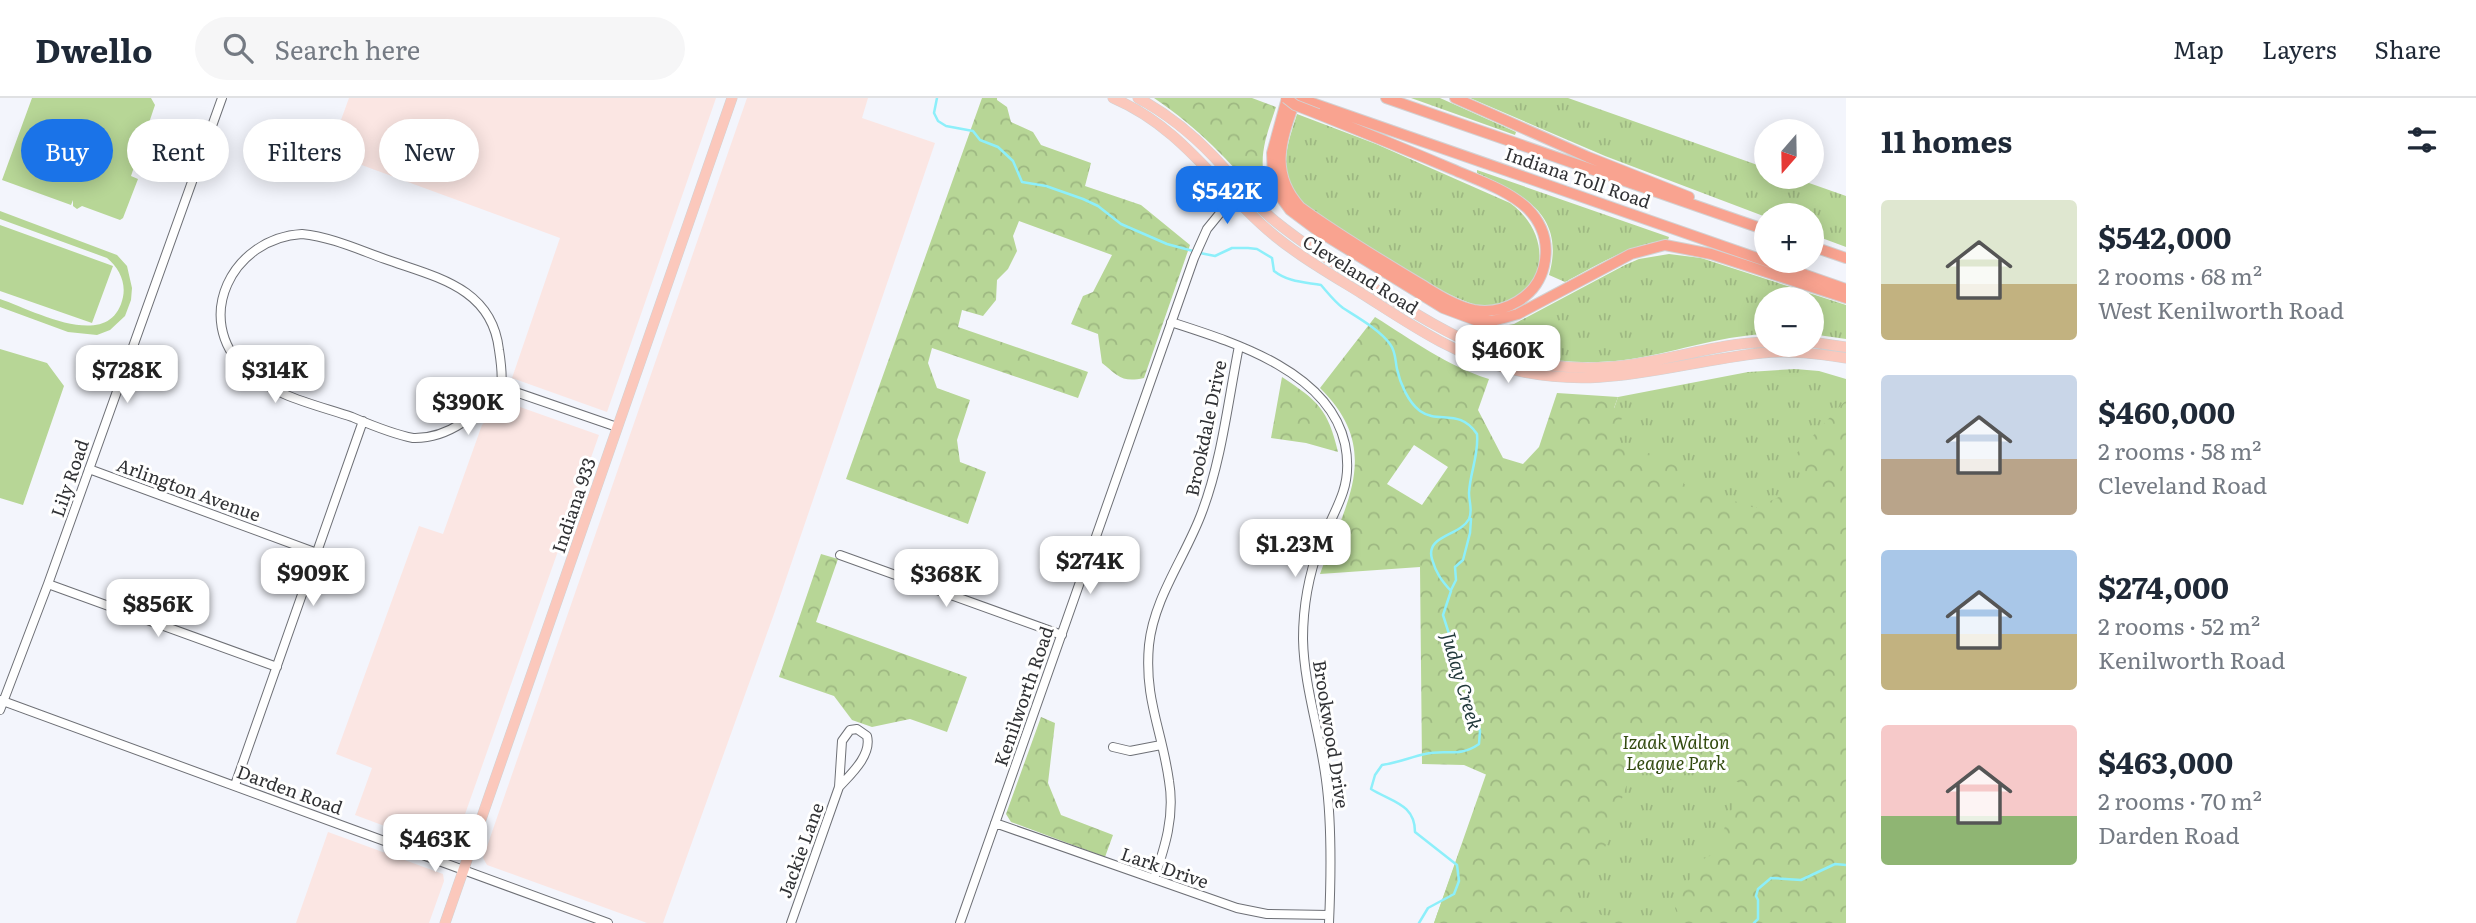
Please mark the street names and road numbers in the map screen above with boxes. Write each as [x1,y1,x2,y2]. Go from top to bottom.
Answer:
street label: Indiana Toll Road [1501,139,1655,215]
street label: Cleveland Road [1298,228,1424,320]
street label: Brookdale Drive [1177,357,1233,499]
street label: Lily Road [43,436,95,520]
street label: Arlington Avenue [113,450,265,528]
street label: Indiana 933 [544,454,602,556]
street label: Kenilworth Road [986,622,1060,770]
street label: Brookwood Drive [1307,658,1357,810]
street label: Darden Road [233,757,347,821]
street label: Jackie Lane [770,798,830,902]
street label: Lark Drive [1118,839,1212,895]

